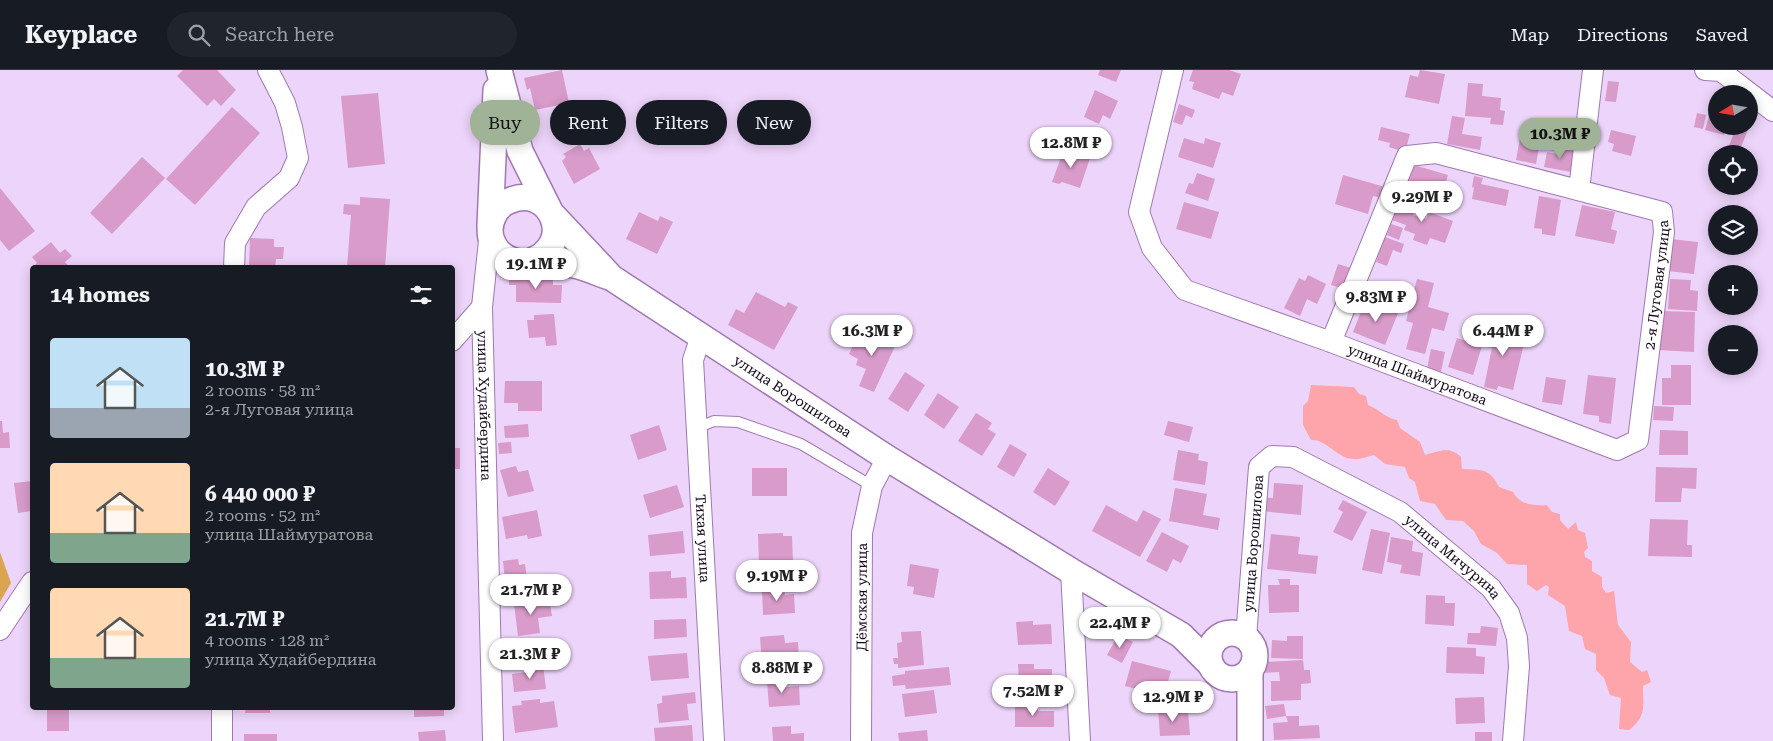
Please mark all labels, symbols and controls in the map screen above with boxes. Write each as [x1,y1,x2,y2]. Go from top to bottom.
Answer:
search box [167,12,517,57]
text: Keyplace [25,21,137,49]
icon: search [185,21,213,49]
text: Search here [225,23,334,46]
text: Map [1511,24,1549,45]
text: Directions [1577,24,1668,45]
text: Saved [1696,24,1748,45]
north arrow [1708,85,1758,135]
map controls [1708,85,1758,375]
chip: Buy [470,100,540,145]
chip: Rent [550,100,626,145]
chip: Filters [636,100,727,145]
chip: New [737,100,811,145]
pin: 10.3M ₽ [1514,118,1606,160]
text: 10.3M ₽ [1530,124,1590,143]
pin: 12.8M ₽ [1025,126,1117,169]
text: 12.8M ₽ [1041,133,1101,152]
button: locate [1708,145,1758,195]
pin: 9.29M ₽ [1376,180,1468,223]
text: 9.29M ₽ [1392,187,1452,206]
button: layers [1708,205,1758,255]
street label: 2-я Луговая улица [1641,219,1672,351]
pin: 19.1M ₽ [490,248,582,290]
text: 19.1M ₽ [506,254,566,273]
button: + [1708,265,1758,315]
pin: 9.83M ₽ [1330,280,1422,323]
icon: filters [407,281,435,309]
text: 14 homes [50,283,150,307]
text: 9.83M ₽ [1346,287,1406,306]
pin: 16.3M ₽ [826,314,918,357]
pin: 6.44M ₽ [1457,314,1549,357]
text: 16.3M ₽ [842,321,902,340]
text: 6.44M ₽ [1473,321,1533,340]
button: − [1708,325,1758,375]
street label: улица Худайбердина [475,330,494,481]
street label: улица Шаймуратова [1346,341,1490,408]
street label: улица Ворошилова [731,352,855,441]
text: 10.3M ₽ [205,357,284,381]
icon: home [90,358,150,418]
text: 2 rooms · 58 m² [205,381,320,400]
text: 2-я Луговая улица [205,400,354,419]
street label: улица Ворошилова [1240,474,1266,612]
text: 6 440 000 ₽ [205,482,315,506]
icon: home [90,483,150,543]
street label: Тихая улица [692,494,713,583]
text: 2 rooms · 52 m² [205,506,320,525]
street label: улица Мичурина [1401,511,1504,602]
text: улица Шаймуратова [205,525,373,544]
street label: Дёмская улица [853,542,870,651]
pin: 9.19M ₽ [731,560,823,602]
text: 9.19M ₽ [747,566,807,585]
pin: 21.7M ₽ [485,574,577,616]
text: 21.7M ₽ [501,580,561,599]
pin: 22.4M ₽ [1074,606,1166,649]
text: 21.7M ₽ [205,607,284,631]
icon: home [90,608,150,668]
text: 22.4M ₽ [1090,613,1150,632]
text: 4 rooms · 128 m² [205,631,329,650]
pin: 21.3M ₽ [484,638,576,680]
text: 21.3M ₽ [500,644,560,663]
text: улица Худайбердина [205,650,377,669]
pin: 8.88M ₽ [736,652,828,694]
text: 8.88M ₽ [752,658,812,677]
pin: 7.52M ₽ [987,674,1079,717]
pin: 12.9M ₽ [1127,680,1219,723]
text: 7.52M ₽ [1003,681,1063,700]
text: 12.9M ₽ [1143,687,1203,706]

